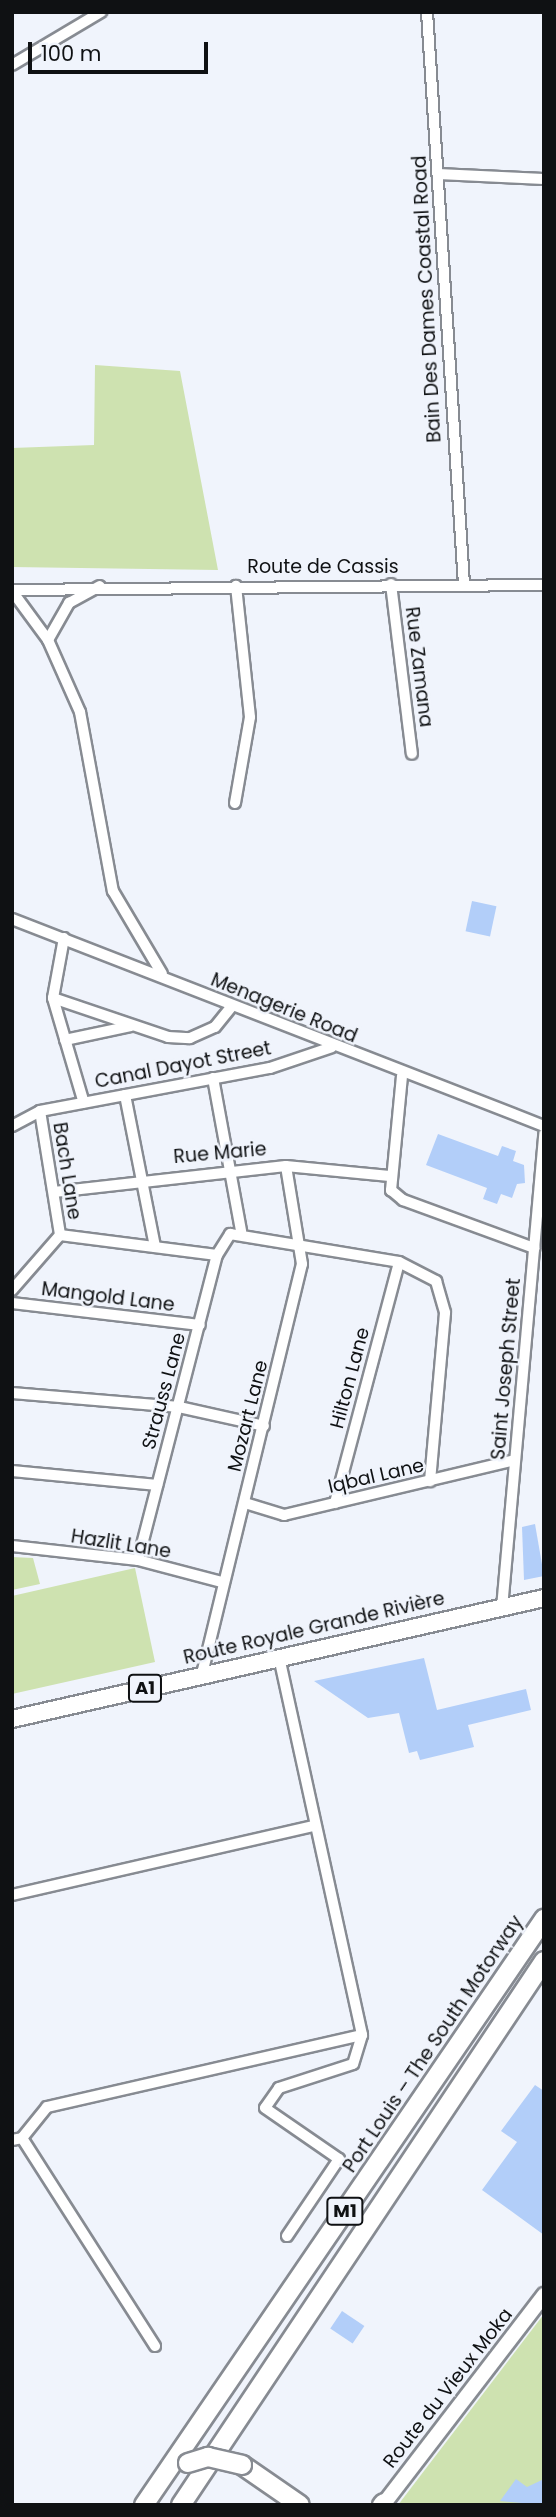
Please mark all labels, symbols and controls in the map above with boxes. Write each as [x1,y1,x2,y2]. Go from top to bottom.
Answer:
scale bar [32,28,212,72]
text: 100 m [41,39,101,68]
street label: Bain Des Dames Coastal Road [408,155,446,443]
street label: Route de Cassis [247,556,399,578]
street label: Rue Zamana [400,606,438,728]
street label: Menagerie Road [208,968,360,1048]
street label: Canal Dayot Street [93,1037,273,1093]
street label: Bach Lane [48,1121,86,1221]
street label: Rue Marie [173,1138,267,1168]
street label: Saint Joseph Street [487,1277,525,1461]
street label: Mangold Lane [40,1278,176,1316]
street label: Hilton Lane [326,1325,374,1431]
street label: Strauss Lane [137,1330,191,1452]
street label: Mozart Lane [223,1358,273,1474]
street label: Iqbal Lane [326,1454,426,1498]
street label: Hazlit Lane [69,1525,173,1563]
street label: Route Royale Grande Rivière [181,1587,447,1669]
road number: A1 [128,1674,162,1702]
street label: Port Louis – The South Motorway [338,1911,528,2177]
road number: M1 [326,2196,364,2225]
street label: Route du Vieux Moka [379,2304,517,2472]

